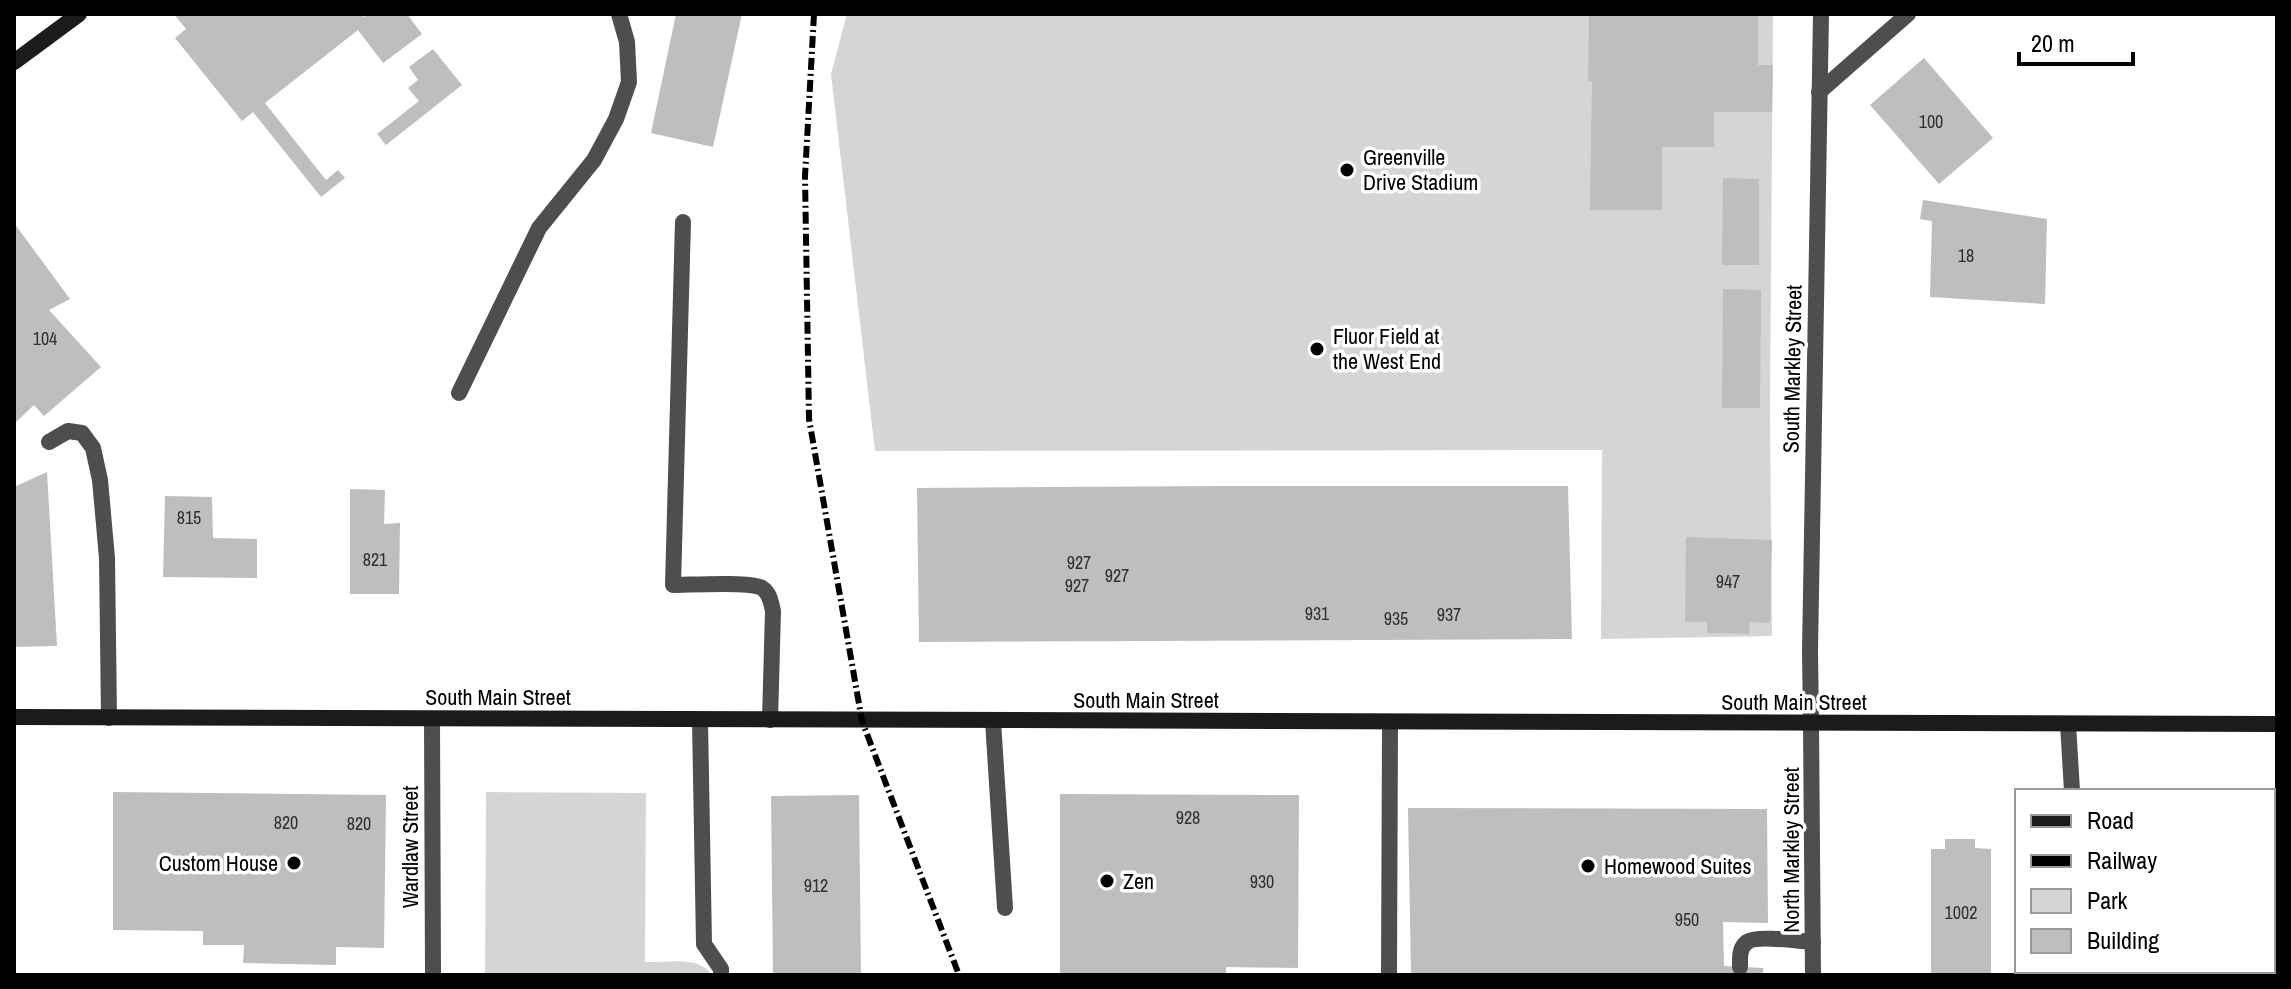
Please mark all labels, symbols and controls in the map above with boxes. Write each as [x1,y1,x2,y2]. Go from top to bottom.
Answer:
scale bar [2019,16,2133,66]
text: 20 m [2031,27,2075,59]
house number: 100 [1919,109,1943,134]
place label: Greenville Drive Stadium [1363,142,1478,197]
marker: Greenville Drive Stadium [1338,161,1356,179]
house number: 18 [1958,243,1974,268]
street label: South Markley Street [1776,285,1808,453]
place label: Fluor Field at the West End [1333,321,1441,376]
house number: 104 [33,326,57,351]
marker: Fluor Field at the West End [1308,340,1326,358]
house number: 815 [177,505,201,530]
house number: 821 [363,547,388,572]
house number: 927 [1067,550,1091,575]
house number: 927 [1105,563,1129,588]
house number: 947 [1716,569,1740,594]
house number: 927 [1065,573,1089,598]
house number: 931 [1305,601,1330,626]
house number: 937 [1437,602,1461,627]
house number: 935 [1384,606,1408,631]
street label: South Main Street [425,682,571,712]
street label: South Main Street [1073,685,1219,715]
street label: South Main Street [1721,687,1867,717]
street label: North Markley Street [1776,767,1806,933]
street label: Wardlaw Street [395,786,425,908]
legend [2015,789,2275,973]
text: Road [2087,804,2134,836]
house number: 928 [1176,805,1200,830]
house number: 820 [274,810,298,835]
house number: 820 [347,811,371,836]
text: Railway [2087,844,2157,876]
place label: Custom House [159,848,278,878]
place label: Homewood Suites [1604,851,1751,881]
marker: Custom House [285,854,303,872]
marker: Homewood Suites [1579,857,1597,875]
place label: Zen [1123,866,1154,896]
house number: 930 [1250,869,1274,894]
marker: Zen [1098,872,1116,890]
house number: 912 [804,873,828,898]
text: Park [2087,884,2128,916]
house number: 1002 [1945,900,1977,925]
house number: 950 [1675,907,1699,932]
text: Building [2087,924,2159,956]

